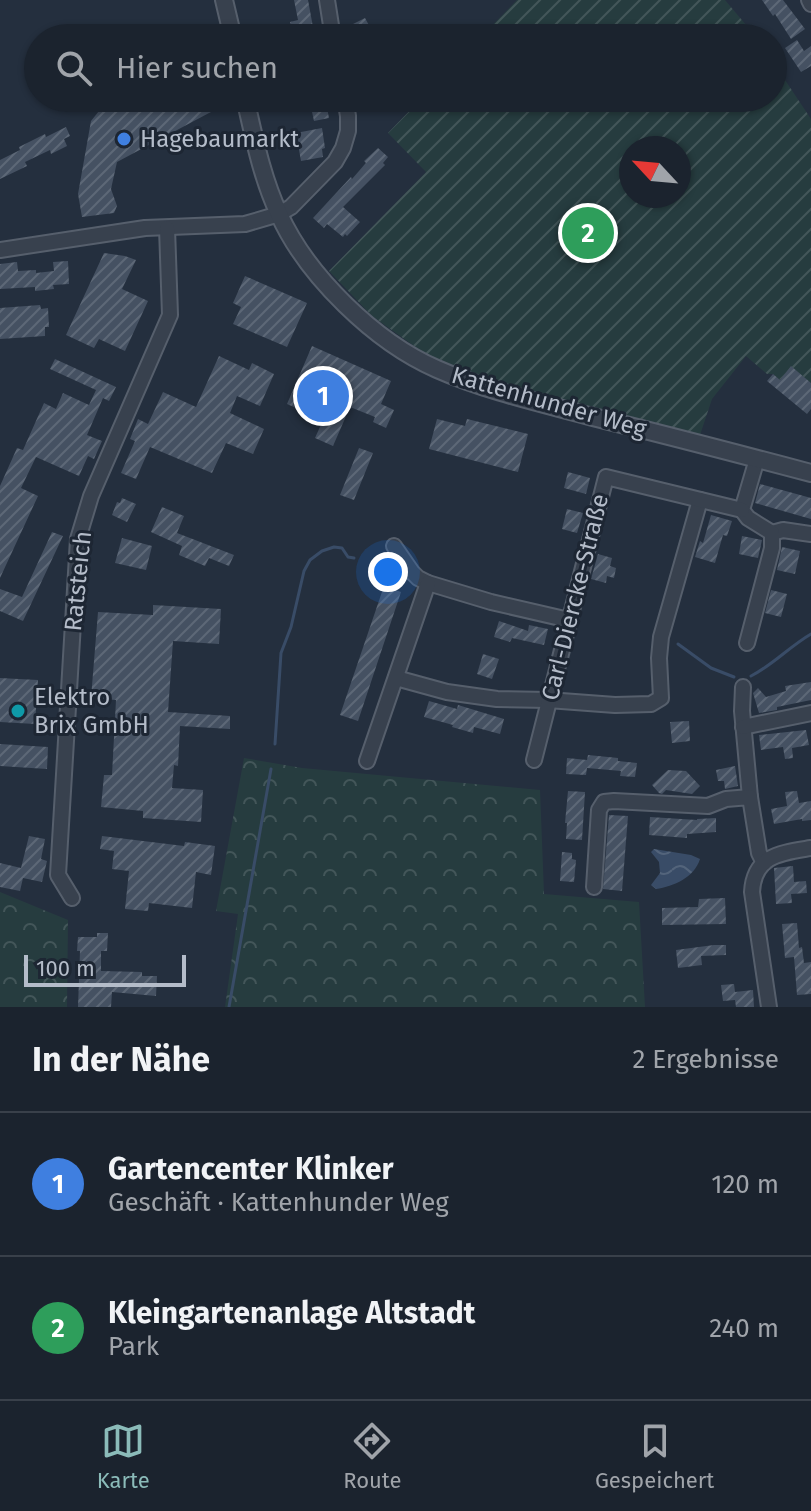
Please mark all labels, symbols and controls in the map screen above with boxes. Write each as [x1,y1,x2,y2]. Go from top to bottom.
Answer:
search box [24,24,787,112]
icon: search [52,46,96,90]
text: Hier suchen [116,50,278,86]
place label: Hagebaumarkt [140,125,300,153]
marker: Hagebaumarkt [115,130,133,148]
north arrow [619,136,691,208]
pin: 2 [562,203,614,263]
street label: Kattenhunder Weg [448,361,650,443]
pin: 1 [297,366,349,426]
street label: Carl-Diercke-Straße [536,491,614,703]
street label: Ratsteich [59,529,97,633]
your location [368,552,408,592]
place label: Elektro Brix GmbH [34,683,149,739]
marker: Elektro Brix GmbH [9,702,27,720]
scale bar [24,951,186,987]
text: 100 m [36,955,95,982]
text: In der Nähe [32,1039,210,1080]
text: 2 Ergebnisse [632,1044,779,1075]
text: Gartencenter Klinker [108,1151,394,1187]
text: 1 [52,1169,64,1200]
text: 120 m [711,1169,779,1200]
text: Geschäft · Kattenhunder Weg [108,1187,449,1218]
text: Kleingartenanlage Altstadt [108,1295,475,1331]
text: 2 [51,1313,65,1344]
text: 240 m [709,1313,779,1344]
text: Park [108,1331,159,1362]
tab: Karte [97,1419,150,1494]
tab: Route [343,1419,401,1494]
tab: Gespeichert [595,1419,714,1494]

